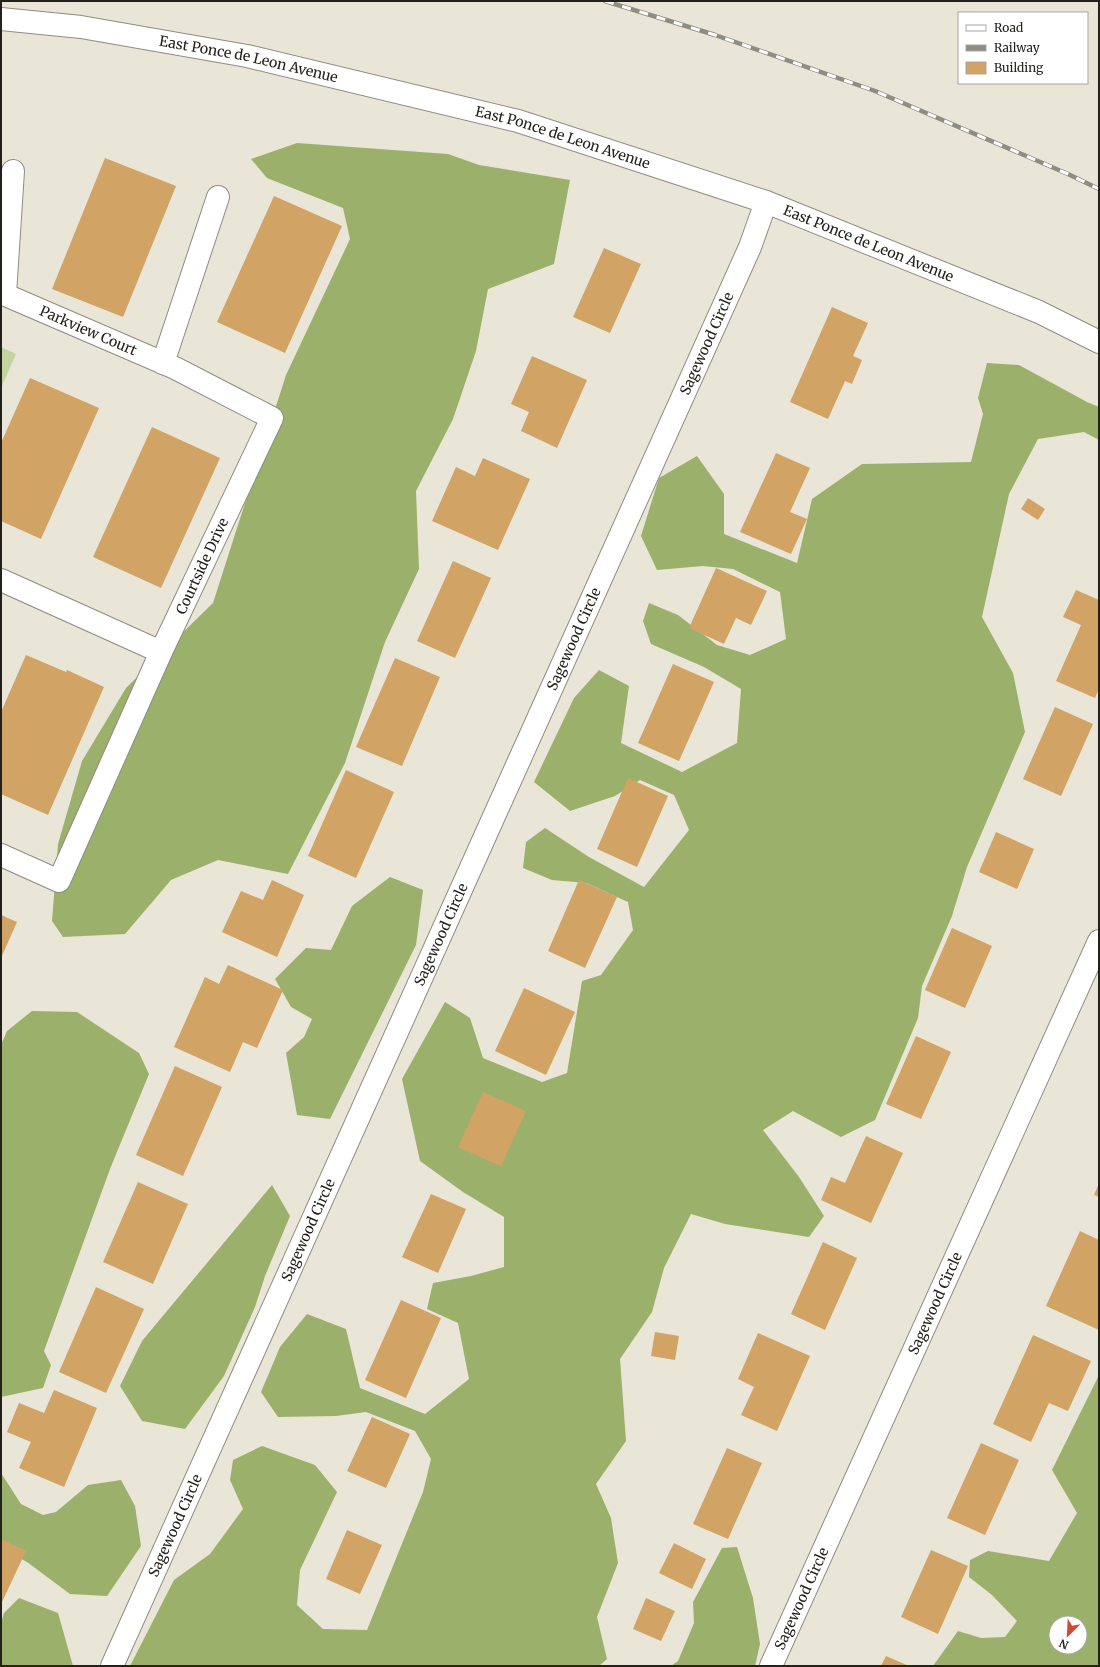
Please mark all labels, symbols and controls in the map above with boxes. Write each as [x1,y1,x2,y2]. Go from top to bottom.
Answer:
legend [958,12,1088,84]
text: Road [994,20,1023,35]
street label: East Ponce de Leon Avenue [158,32,340,86]
text: Railway [994,40,1040,55]
text: Building [994,60,1044,75]
street label: East Ponce de Leon Avenue [473,102,652,173]
street label: East Ponce de Leon Avenue [781,201,956,286]
street label: Sagewood Circle [676,289,737,398]
street label: Parkview Court [37,302,140,360]
street label: Courtside Drive [172,515,232,617]
street label: Sagewood Circle [543,585,605,693]
street label: Sagewood Circle [410,880,472,989]
street label: Sagewood Circle [277,1176,339,1284]
street label: Sagewood Circle [904,1249,966,1357]
street label: Sagewood Circle [144,1471,206,1580]
street label: Sagewood Circle [771,1544,832,1653]
north arrow [1048,1615,1088,1655]
text: N [1057,1636,1071,1652]

